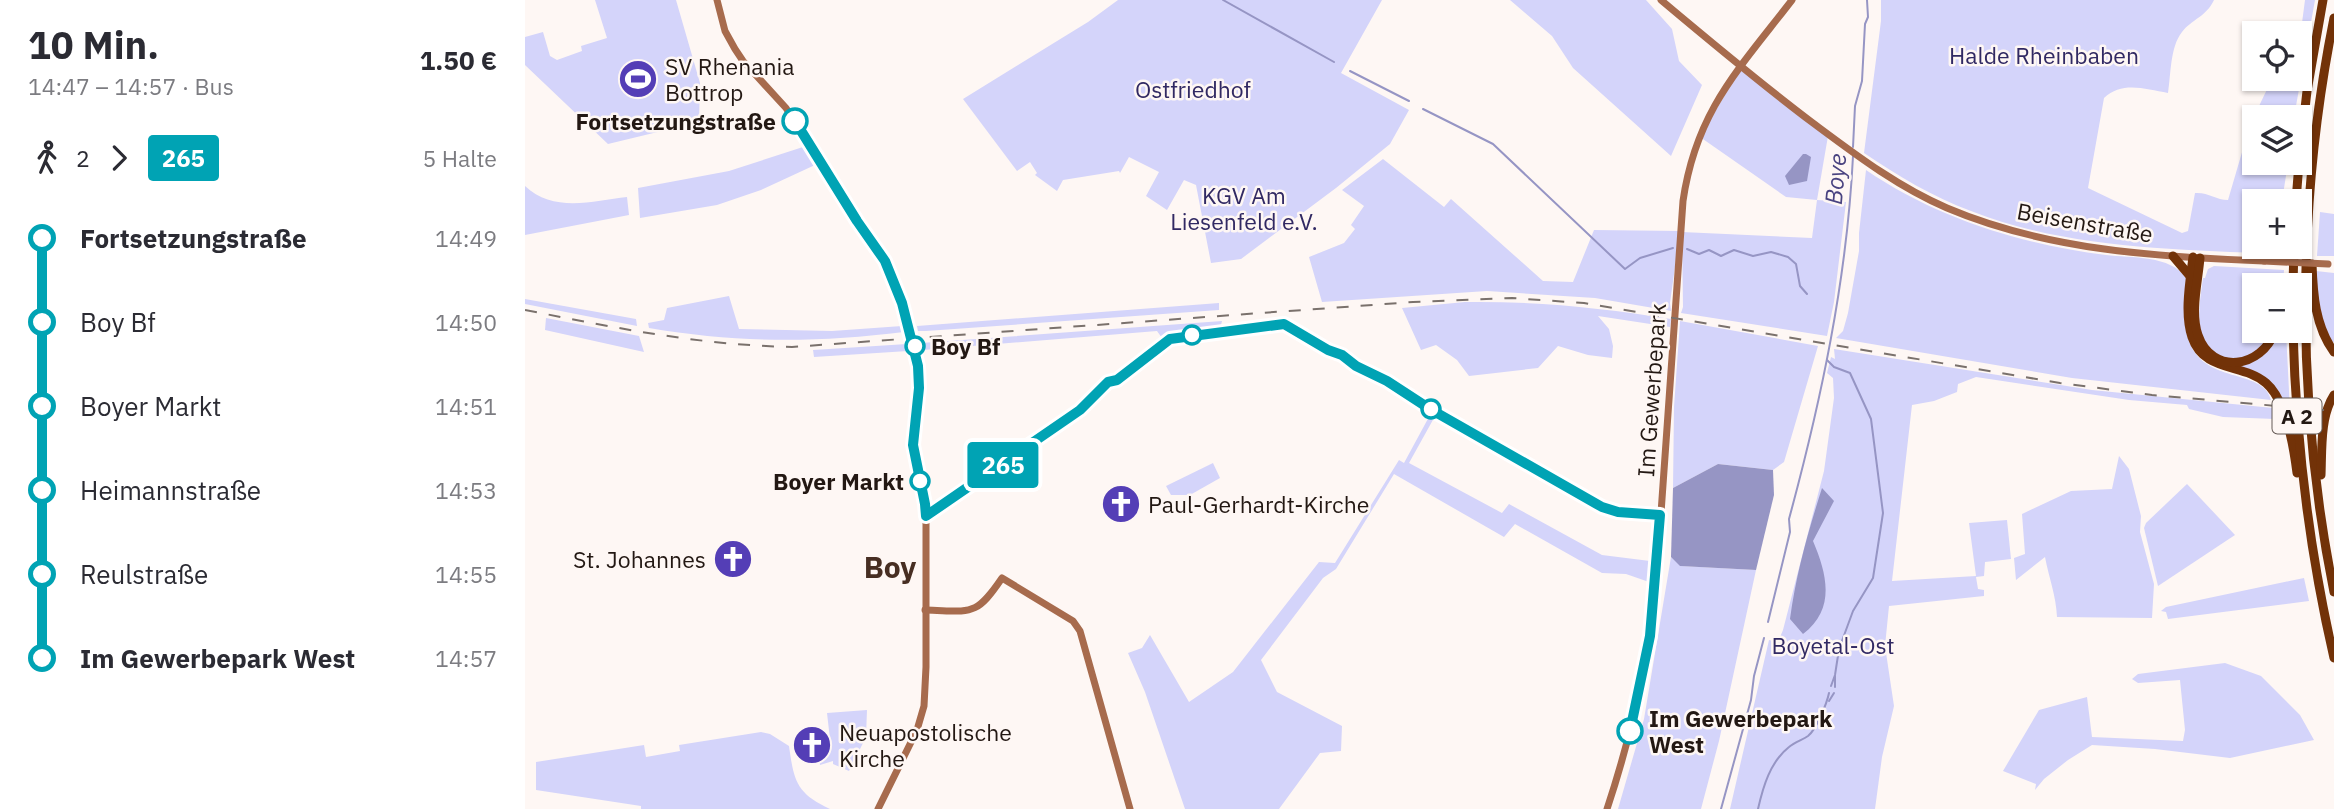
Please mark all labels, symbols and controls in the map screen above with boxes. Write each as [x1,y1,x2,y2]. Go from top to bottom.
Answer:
text: 10 Min. [28,20,159,69]
map controls [2242,21,2312,343]
button: locate [2242,21,2312,91]
park label: Halde Rheinbaben [1949,40,2139,70]
text: 1.50 € [420,43,497,77]
place label: SV Rhenania Bottrop [665,51,795,107]
sports icon: SV Rhenania Bottrop [617,58,659,100]
text: 14:47 – 14:57 · Bus [28,71,234,101]
park label: Ostfriedhof [1135,74,1251,104]
button: layers [2242,105,2312,175]
place label: Fortsetzungstraße [576,106,776,136]
marker: Fortsetzungstraße [782,108,808,134]
icon: walk [28,139,66,177]
icon: forward [100,139,138,177]
text: 265 [162,142,205,174]
text: 2 [76,143,90,173]
text: 5 Halte [422,143,497,173]
water label: Boye [1817,152,1853,206]
park label: KGV Am Liesenfeld e.V. [1170,180,1318,236]
button: + [2242,189,2312,259]
street label: Beisenstraße [2015,195,2155,249]
text: Fortsetzungstraße [80,221,307,255]
text: 14:49 [435,223,497,253]
button: − [2242,273,2312,343]
street label: Im Gewerbepark [1630,302,1672,478]
text: Boy Bf [80,305,156,339]
text: 14:50 [435,307,497,337]
unlabelled marker [1182,325,1202,345]
place label: Boy Bf [931,331,1000,361]
marker: Boy Bf [905,336,925,356]
text: Boyer Markt [80,389,221,423]
text: 14:51 [435,391,497,421]
road number: A 2 [2273,398,2321,434]
unlabelled marker [1421,399,1441,419]
line badge: 265 [963,442,1043,488]
text: 265 [981,449,1025,481]
place label: Boyer Markt [773,466,904,496]
marker: Boyer Markt [910,471,930,491]
text: Heimannstraße [80,473,261,507]
text: 14:53 [435,475,497,505]
church icon: Paul-Gerhardt-Kirche [1100,483,1142,525]
place label: Paul-Gerhardt-Kirche [1148,489,1369,519]
church icon: St. Johannes [712,538,754,580]
place label: St. Johannes [573,544,706,574]
district label: Boy [864,547,916,586]
text: Reulstraße [80,557,208,591]
text: 14:55 [435,559,497,589]
park label: Boyetal-Ost [1771,630,1895,660]
text: Im Gewerbepark West [80,641,355,675]
text: 14:57 [435,643,497,673]
place label: Im Gewerbepark West [1649,703,1833,759]
place label: Neuapostolische Kirche [839,717,1012,773]
marker: Im Gewerbepark West [1617,718,1643,744]
church icon: Neuapostolische Kirche [791,724,833,766]

